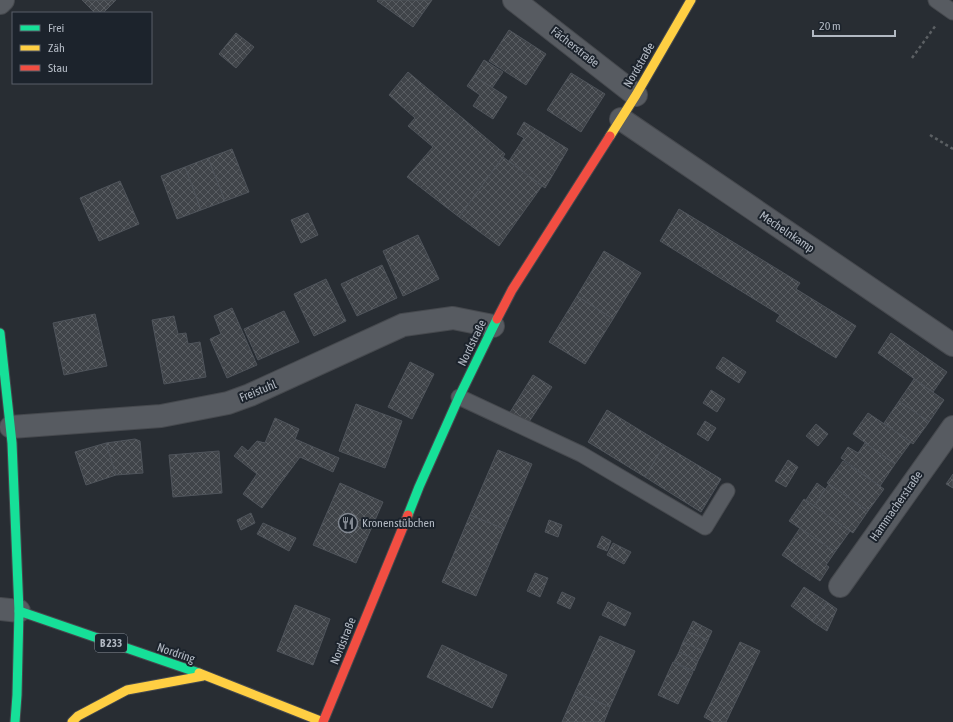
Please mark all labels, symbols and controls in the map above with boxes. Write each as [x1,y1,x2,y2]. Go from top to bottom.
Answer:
legend [12,12,152,84]
scale bar [813,12,895,38]
text: 20 m [819,19,841,33]
text: Frei [48,21,64,35]
street label: Fächerstraße [548,24,602,70]
street label: Nordstraße [621,40,657,90]
text: Zäh [48,41,65,55]
text: Stau [48,61,68,75]
street label: Mechelnkamp [757,208,817,256]
street label: Nordstraße [455,318,489,368]
street label: Freistuhl [237,377,279,405]
street label: Hammacherstraße [867,468,925,544]
restaurant icon: Kronenstübchen [337,512,359,534]
place label: Kronenstübchen [362,516,435,530]
street label: Nordstraße [327,615,359,667]
road number: B 233 [95,634,127,652]
street label: Nordring [155,640,198,666]

